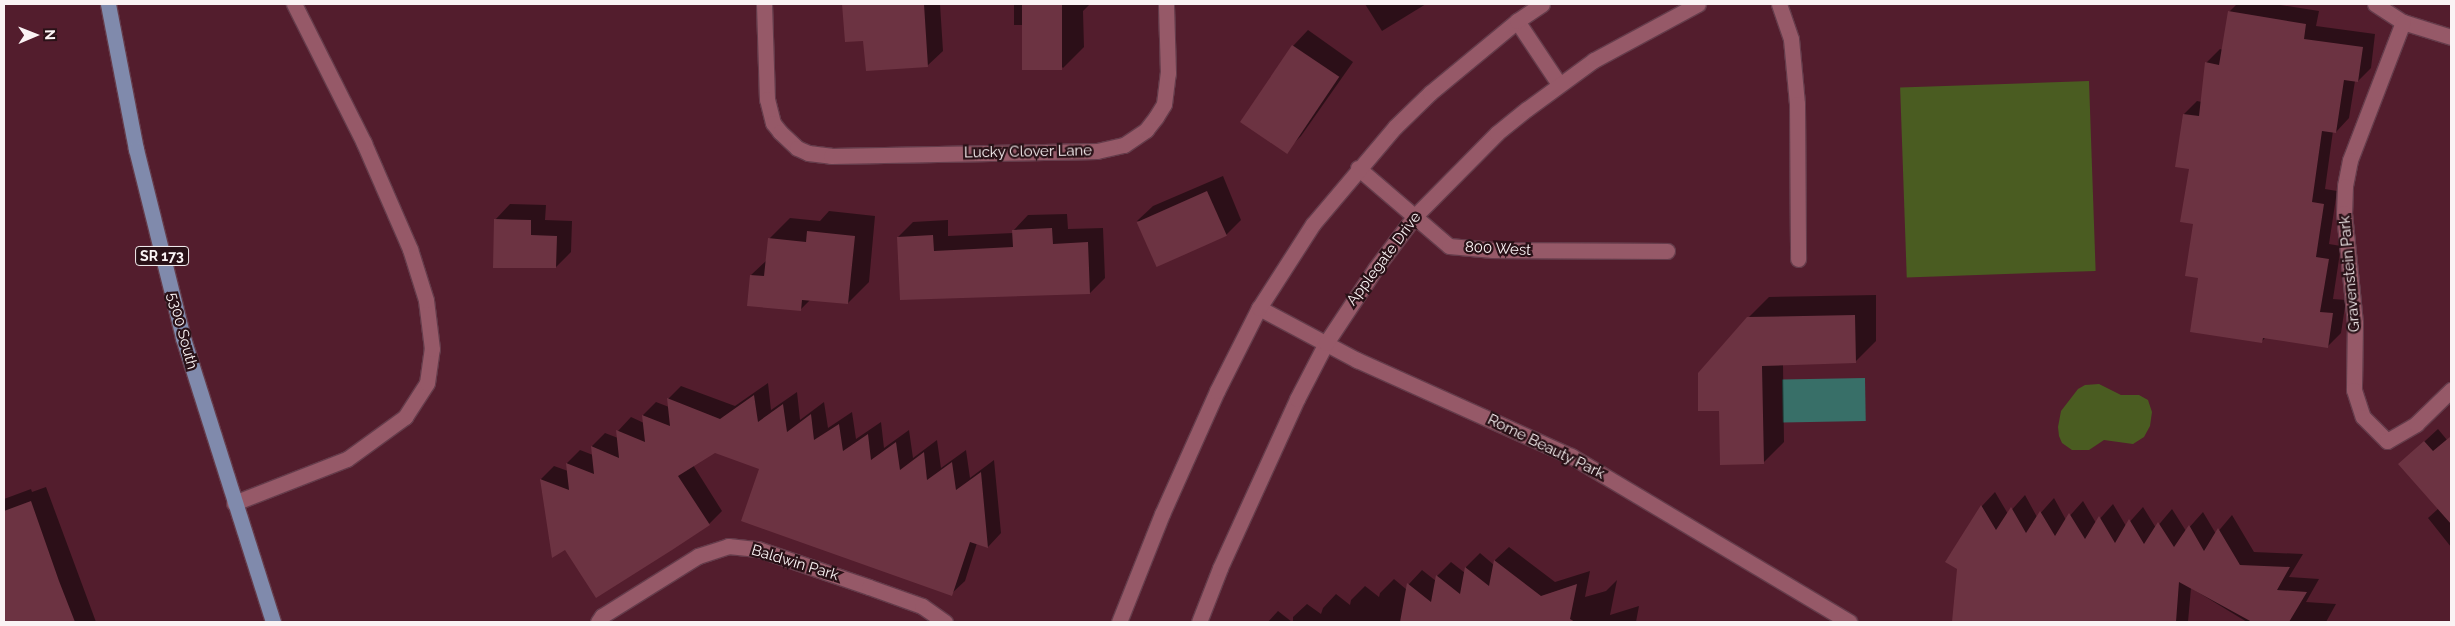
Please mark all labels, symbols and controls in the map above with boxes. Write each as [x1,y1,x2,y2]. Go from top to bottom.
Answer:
north arrow [10,10,60,60]
text: N [42,29,58,40]
street label: Lucky Clover Lane [963,142,1093,162]
street label: Applegate Drive [1343,209,1425,309]
street label: Gravenstein Park [2336,215,2364,333]
street label: 800 West [1464,238,1532,260]
road number: SR 173 [134,245,190,268]
street label: 5300 South [163,290,201,372]
street label: Rome Beauty Park [1484,411,1608,483]
street label: Baldwin Park [749,541,841,585]

